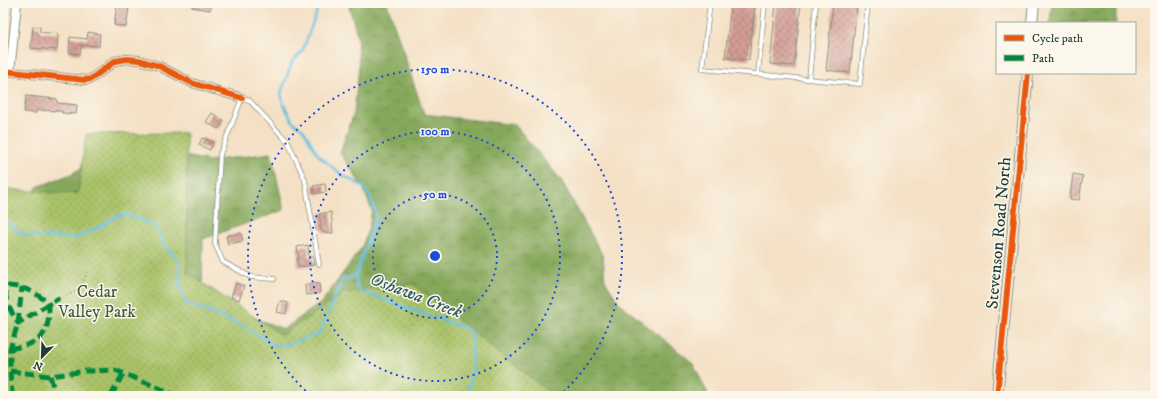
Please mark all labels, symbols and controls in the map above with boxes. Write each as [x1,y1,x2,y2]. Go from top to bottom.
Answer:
legend [996,22,1136,74]
text: Cycle path [1032,31,1084,46]
text: Path [1032,51,1055,66]
text: 150 m [421,62,449,77]
text: 100 m [421,124,449,139]
street label: Stevenson Road North [981,156,1017,310]
text: 50 m [422,187,447,202]
centre of rings [428,249,442,263]
water label: Oshawa Creek [367,268,466,324]
park label: Cedar Valley Park [57,281,136,323]
north arrow [22,337,62,377]
text: N [32,357,45,373]

